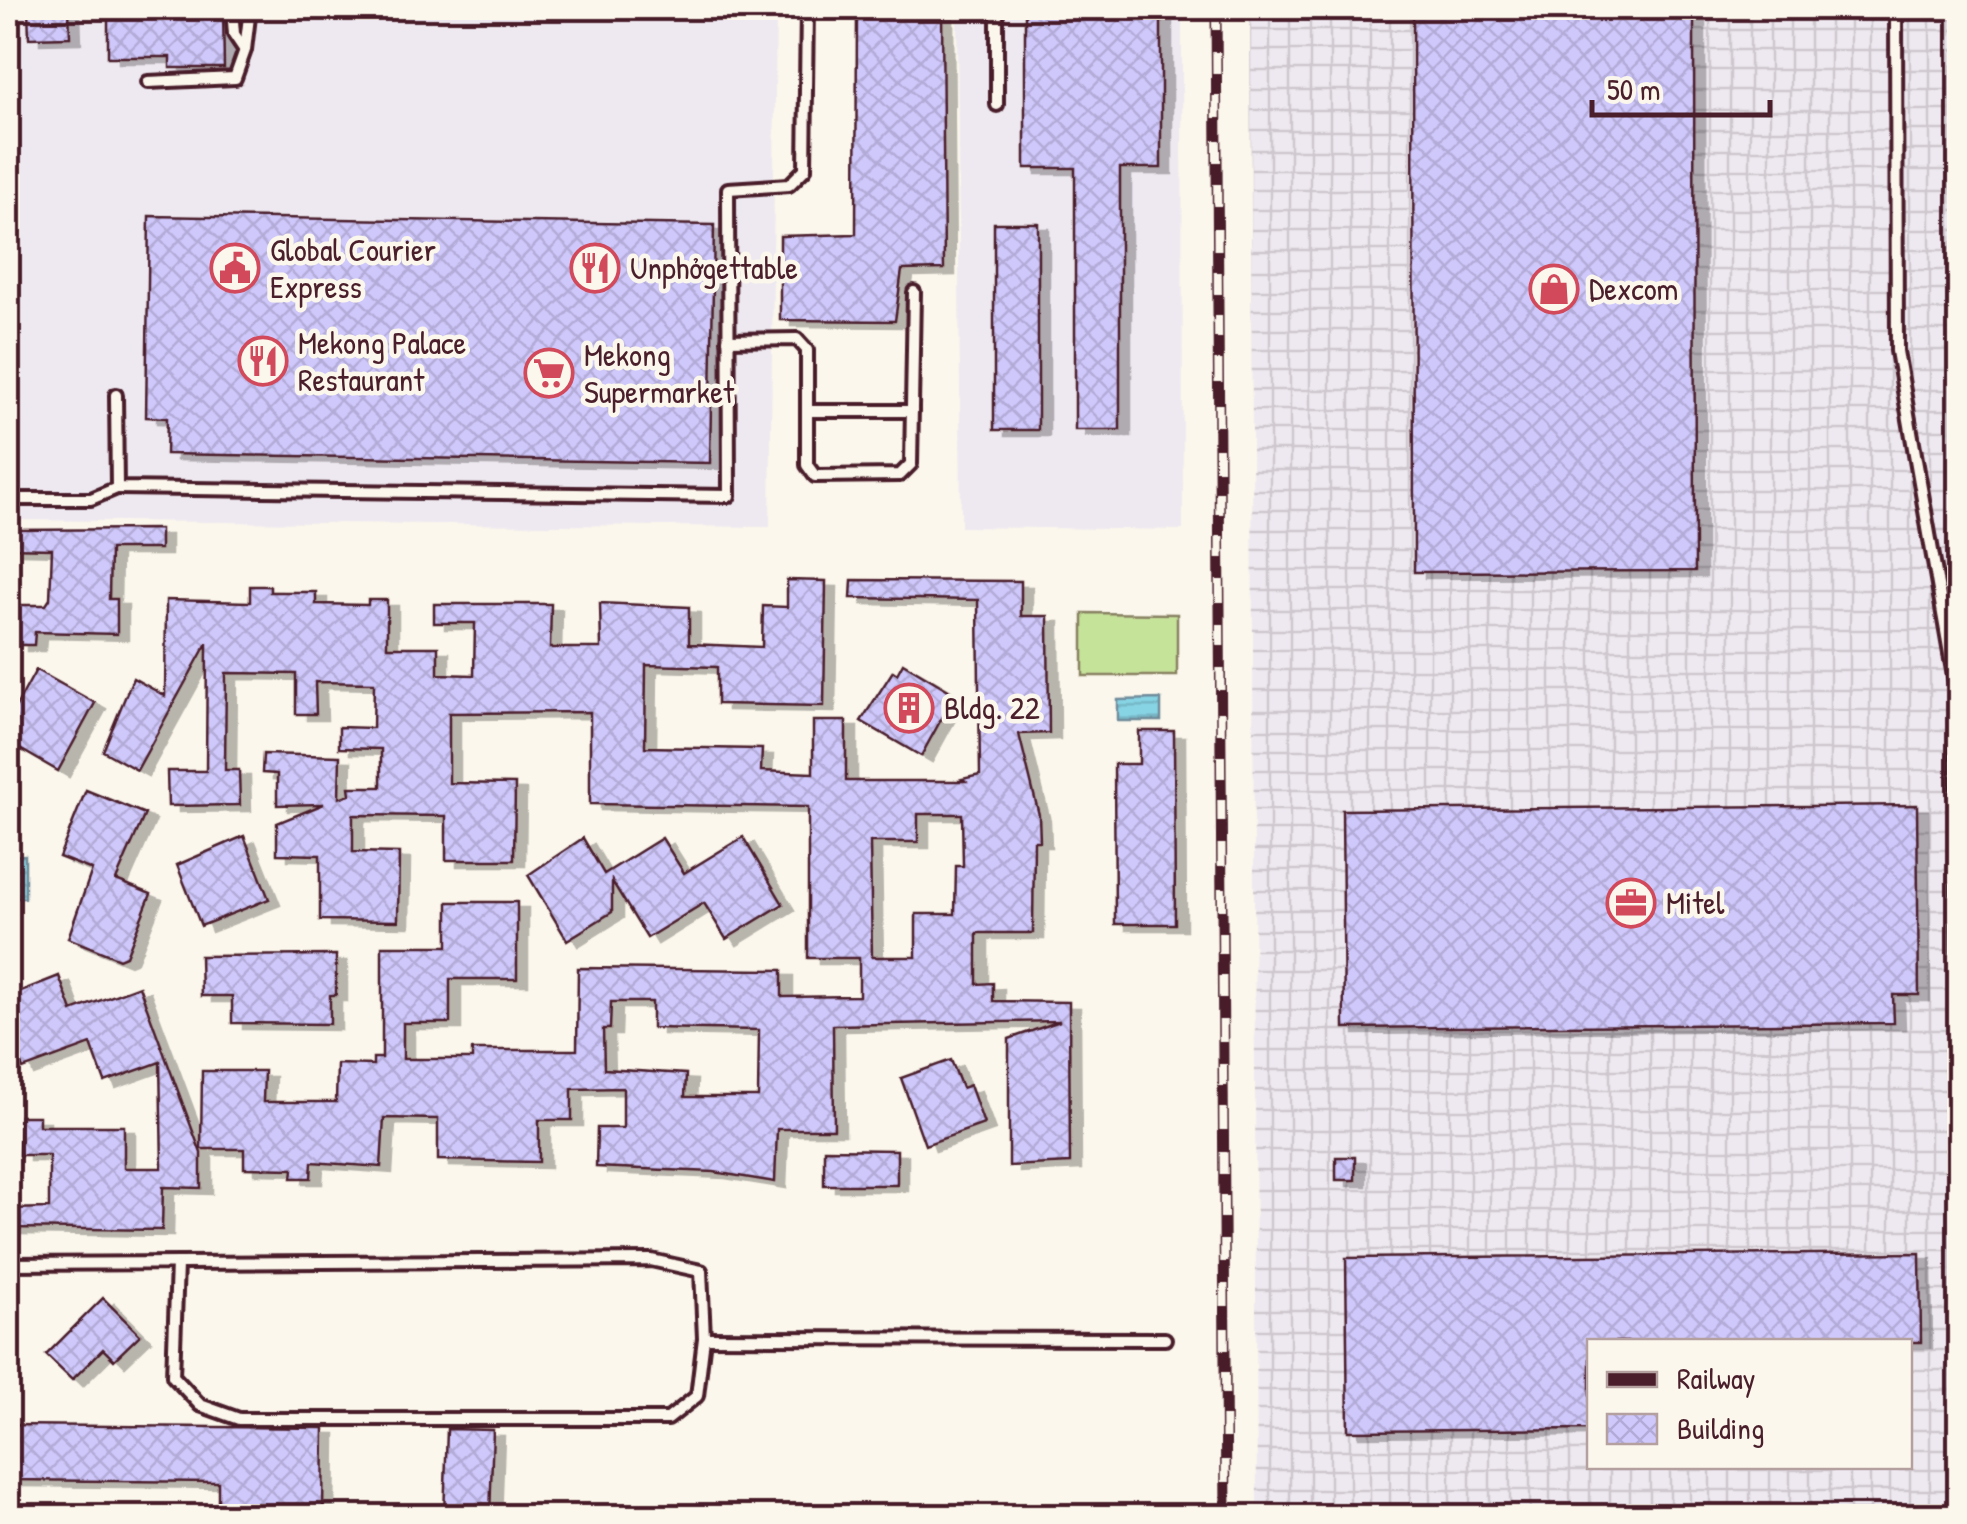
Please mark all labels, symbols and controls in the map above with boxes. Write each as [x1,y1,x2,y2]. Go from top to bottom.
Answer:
scale bar [1592,55,1770,117]
text: 50 m [1607,69,1660,109]
place label: Global Courier Express [270,228,436,308]
public building icon: Global Courier Express [209,242,261,294]
restaurant icon: Unphởgettable [569,242,621,294]
place label: Unphởgettable [630,246,798,289]
shop icon: Dexcom [1528,263,1580,315]
place label: Dexcom [1589,267,1678,310]
place label: Mekong Palace Restaurant [298,321,466,401]
place label: Mekong Supermarket [584,333,735,413]
restaurant icon: Mekong Palace Restaurant [237,335,289,387]
supermarket icon: Mekong Supermarket [523,347,575,399]
building icon: Bldg. 22 [883,682,935,734]
place label: Bldg. 22 [944,686,1040,729]
office icon: Mitel [1605,877,1657,929]
place label: Mitel [1666,881,1725,924]
legend [1587,1339,1912,1469]
text: Railway [1677,1358,1755,1398]
text: Building [1677,1408,1764,1448]

